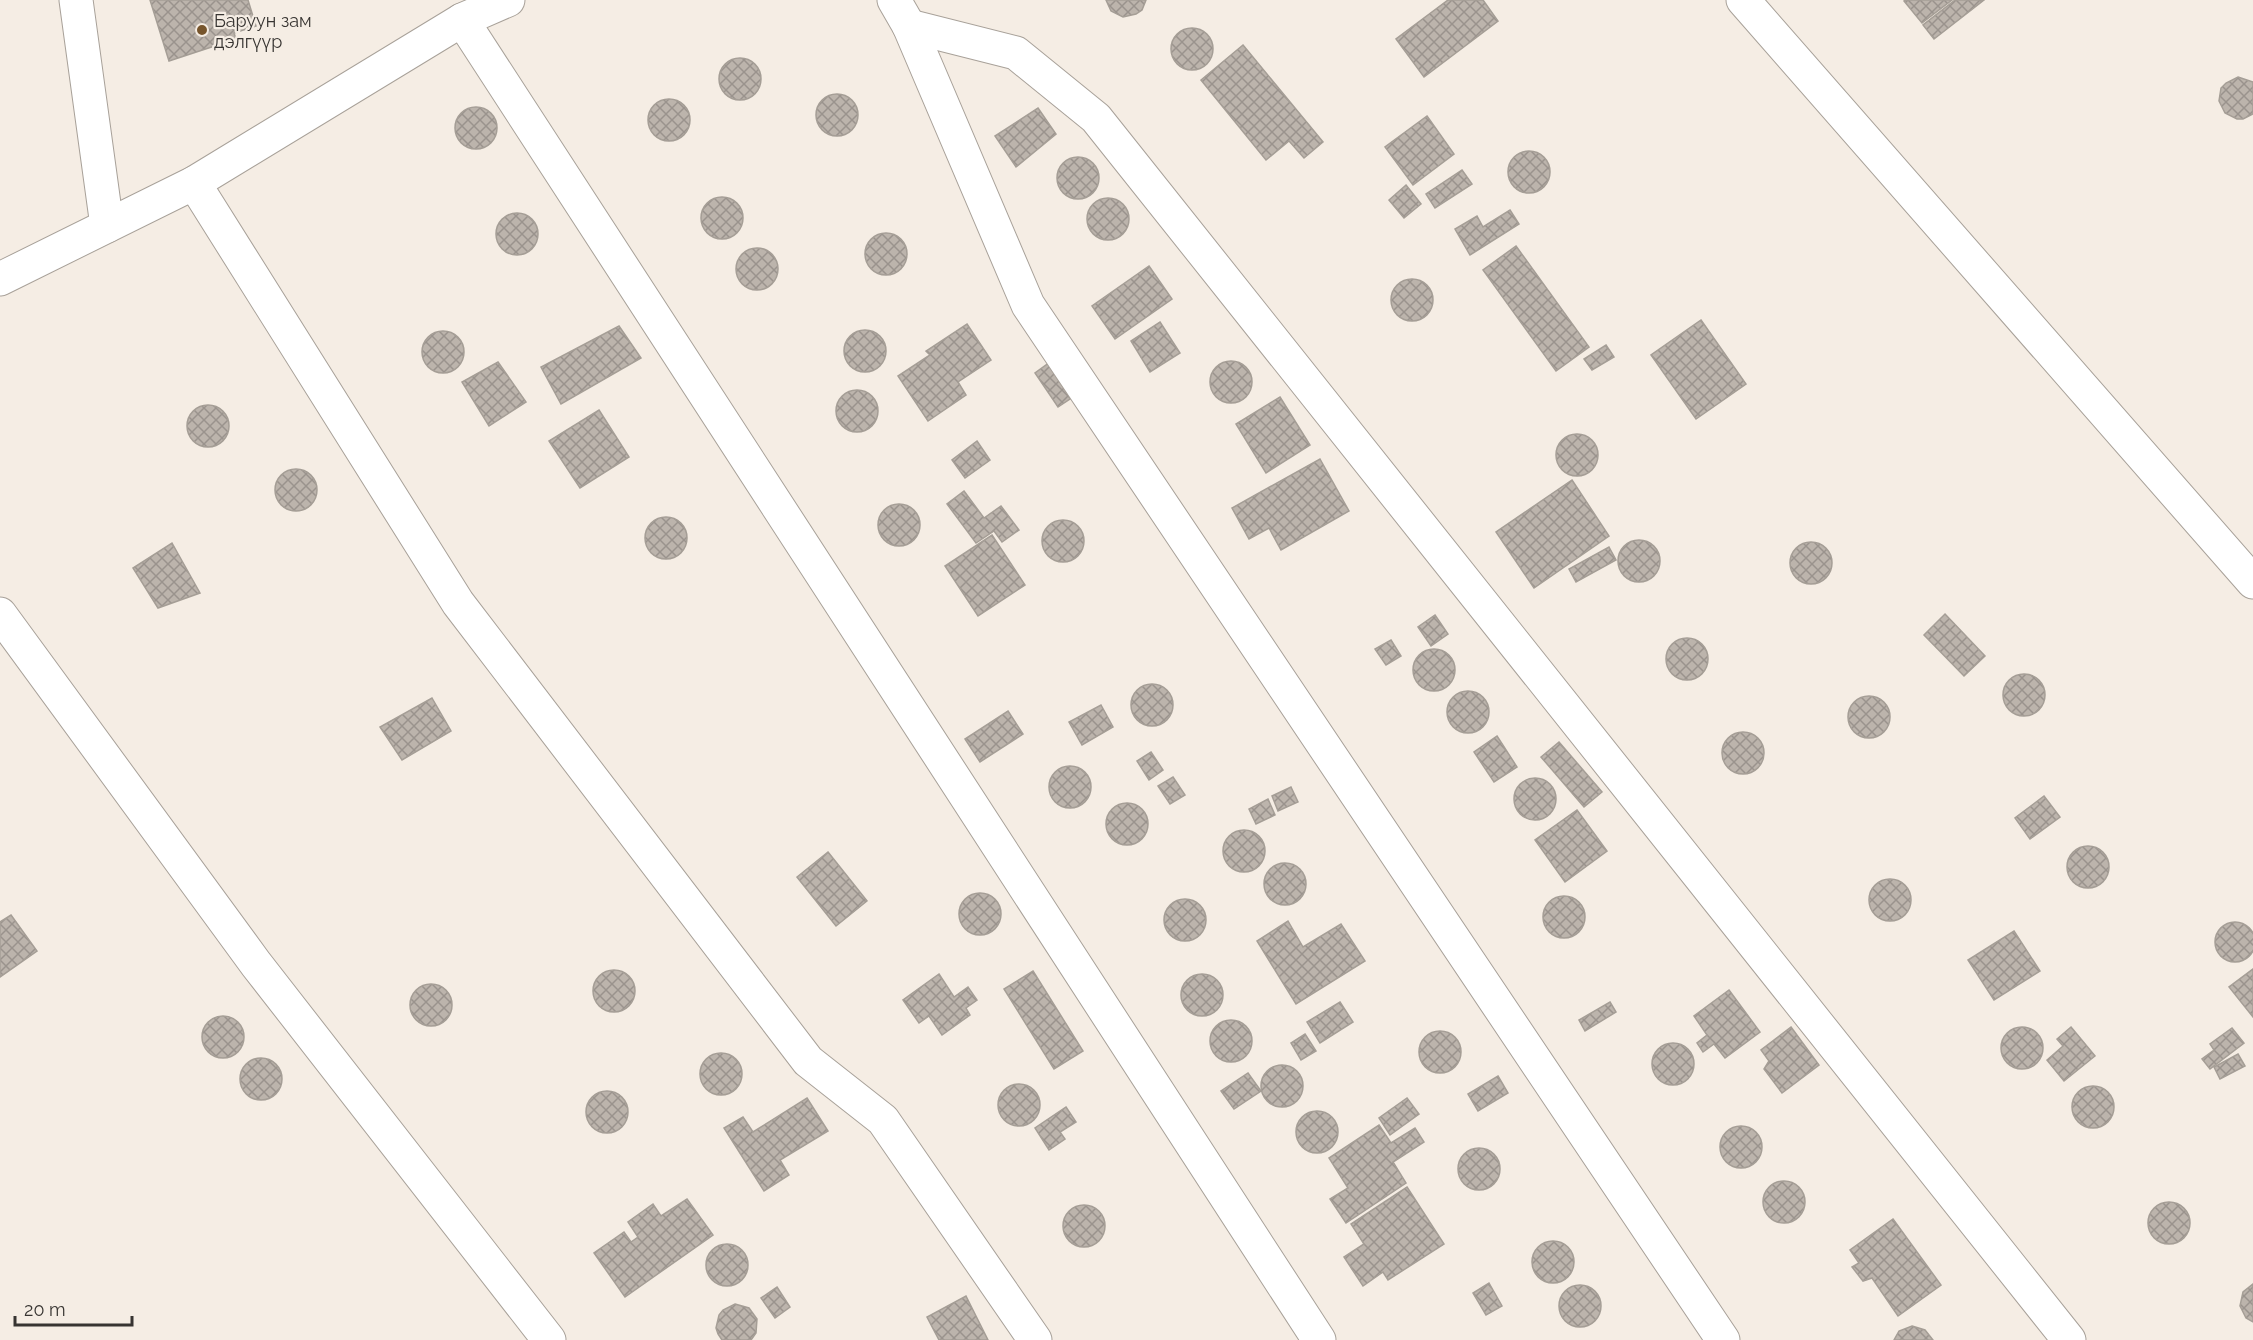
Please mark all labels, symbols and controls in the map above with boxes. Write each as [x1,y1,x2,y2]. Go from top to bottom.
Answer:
place label: Баруун зам дэлгүүр [214,10,312,52]
marker: Баруун зам дэлгүүр [195,23,209,37]
scale bar [15,1289,132,1327]
text: 20 m [24,1299,66,1320]

